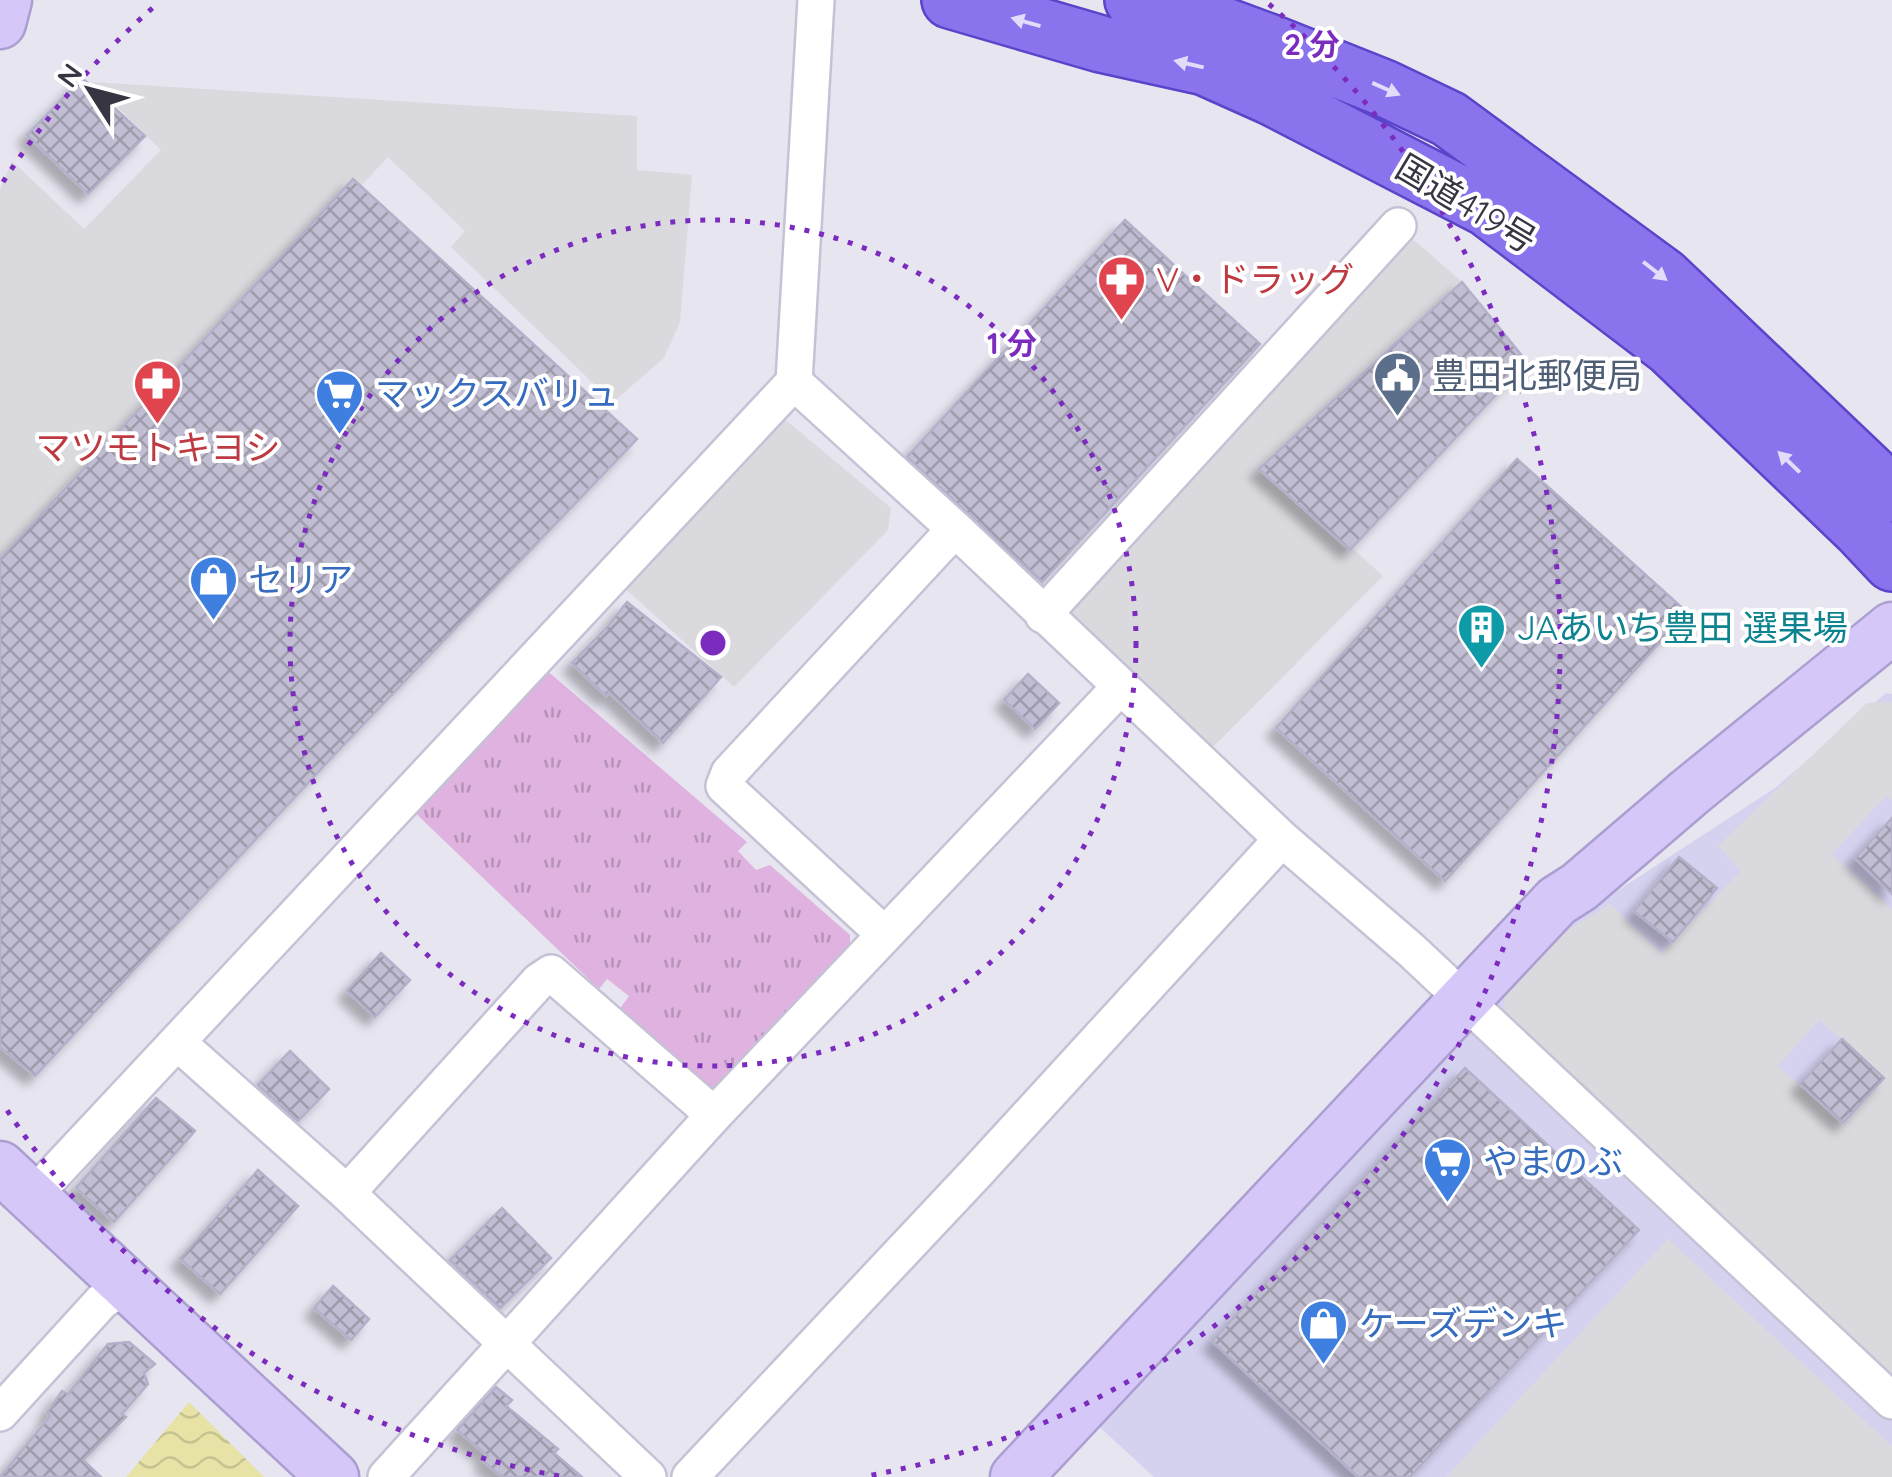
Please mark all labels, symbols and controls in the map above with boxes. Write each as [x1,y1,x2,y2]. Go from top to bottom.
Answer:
one-way arrow [1010,14,1040,29]
text: 2 分 [1284,25,1340,63]
north arrow [40,40,140,140]
text: N [49,56,90,94]
one-way arrow [1173,56,1204,71]
one-way arrow [1372,81,1401,98]
street label: 国道419号 [1388,144,1545,262]
pharmacy icon: V・ドラッグ [1095,254,1147,322]
place label: V・ドラッグ [1156,257,1354,301]
one-way arrow [1642,260,1668,281]
text: 1 分 [987,324,1037,362]
public building icon: 豊田北郵便局 [1371,350,1423,418]
place label: 豊田北郵便局 [1432,353,1642,397]
pharmacy icon: マツモトキヨシ [132,358,184,426]
supermarket icon: マックスバリュ [314,368,366,436]
place label: マックスバリュ [375,371,619,415]
place label: マツモトキヨシ [35,425,281,469]
one-way arrow [1778,450,1802,474]
shop icon: セリア [187,554,239,622]
place label: セリア [248,557,353,601]
building icon: JAあいち豊田 選果場 [1455,602,1507,670]
place label: JAあいち豊田 選果場 [1516,605,1848,649]
centre of rings [695,625,731,661]
supermarket icon: やまのぶ [1422,1136,1474,1204]
place label: やまのぶ [1483,1139,1623,1183]
shop icon: ケーズデンキ [1298,1298,1350,1366]
place label: ケーズデンキ [1359,1301,1567,1345]

